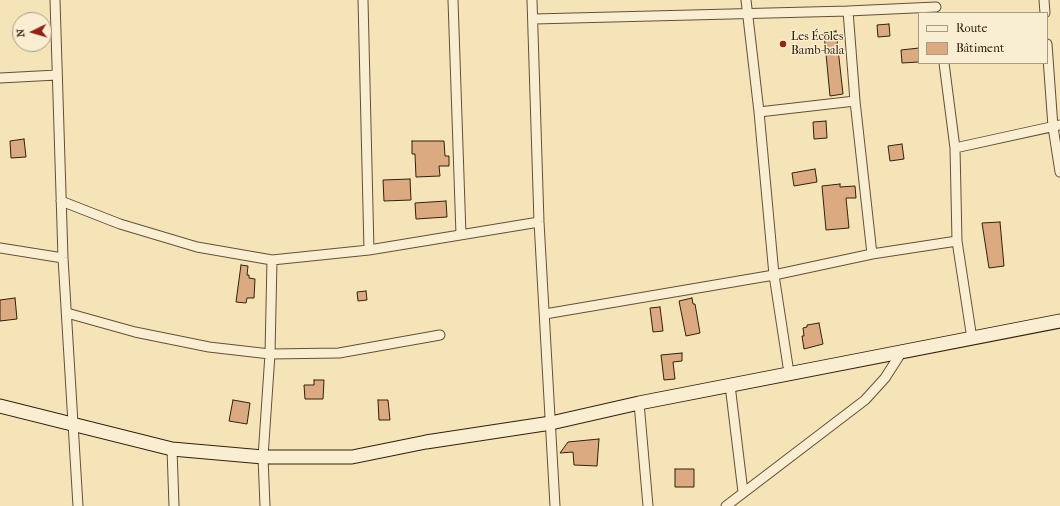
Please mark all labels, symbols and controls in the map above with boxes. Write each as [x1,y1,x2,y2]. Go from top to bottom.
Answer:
north arrow [12,12,52,52]
legend [918,12,1048,64]
text: Route [956,21,988,35]
text: N [14,28,27,38]
place label: Les Écoles Bamb-bala [791,30,844,58]
marker: Les Écoles Bamb-bala [778,39,788,49]
text: Bâtiment [956,41,1004,55]

